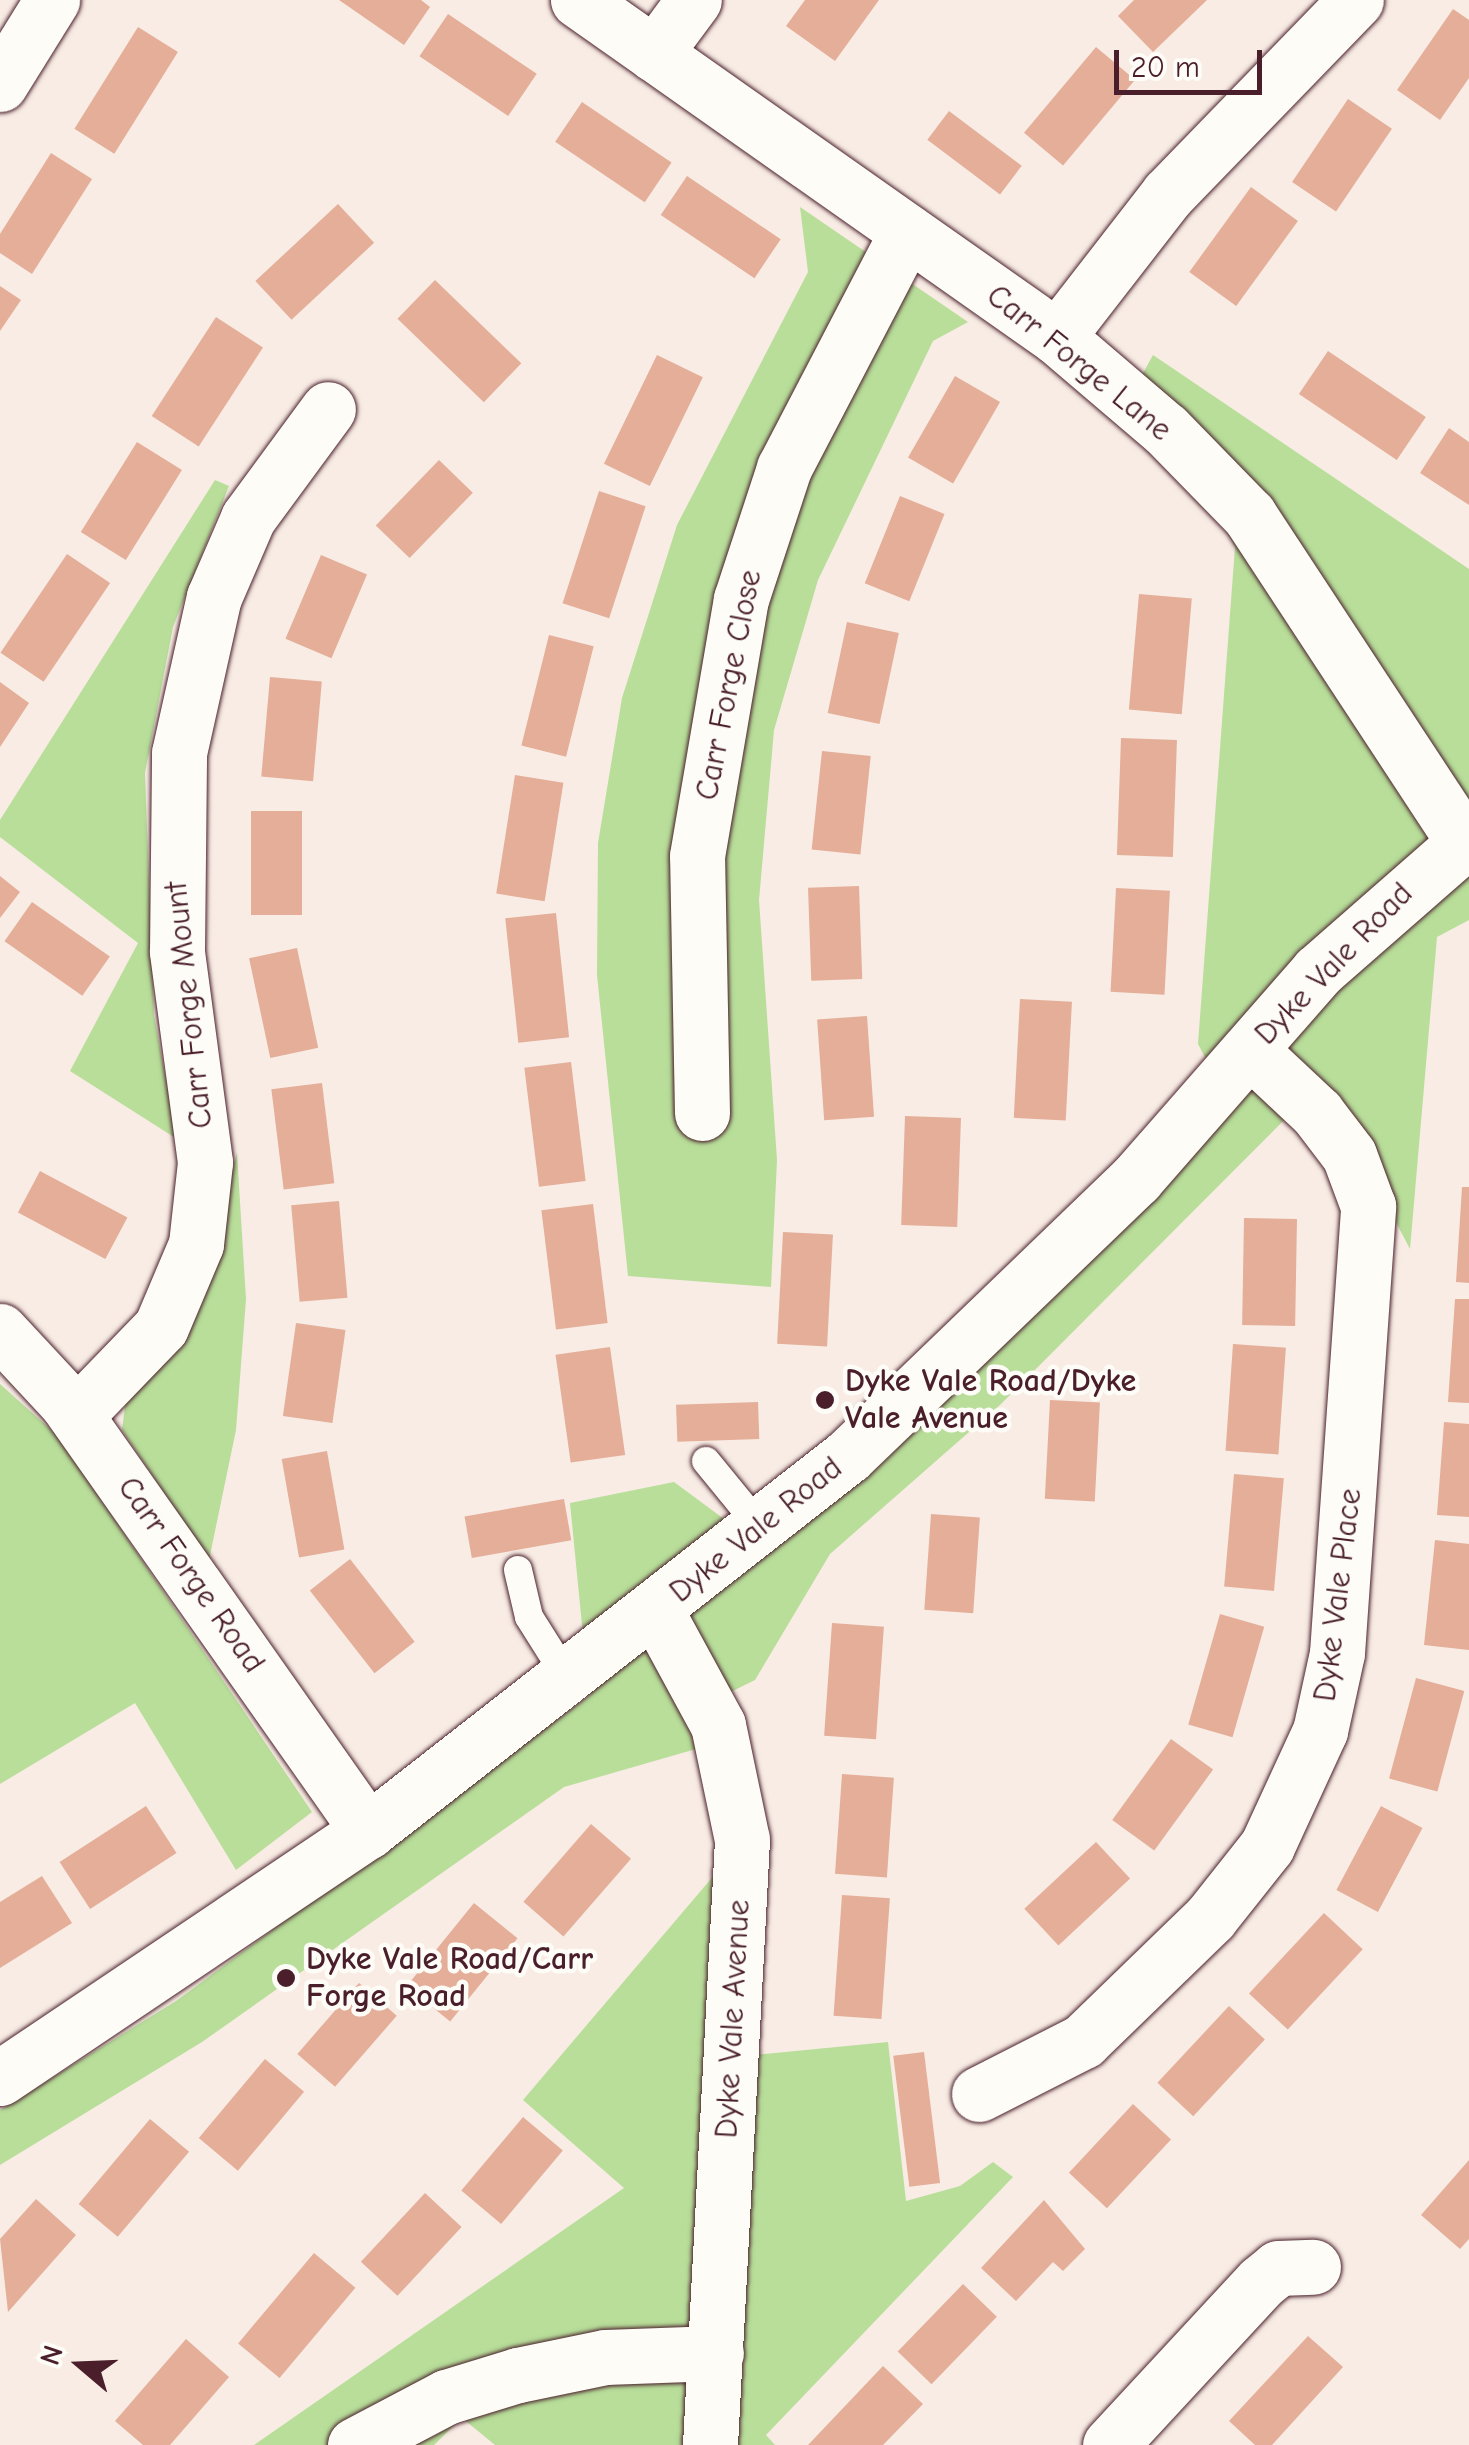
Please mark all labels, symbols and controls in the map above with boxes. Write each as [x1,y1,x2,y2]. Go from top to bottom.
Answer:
scale bar [1119,30,1266,92]
text: 20 m [1131,50,1200,85]
street label: Carr Forge Lane [979,277,1179,449]
street label: Carr Forge Close [688,567,770,803]
street label: Dyke Vale Road [1247,875,1421,1053]
street label: Carr Forge Mount [157,880,221,1130]
place label: Dyke Vale Road/Dyke Vale Avenue [845,1363,1136,1438]
marker: Dyke Vale Road/Dyke Vale Avenue [814,1389,836,1411]
street label: Dyke Vale Road [662,1449,850,1611]
street label: Carr Forge Road [109,1470,273,1680]
street label: Dyke Vale Place [1306,1486,1370,1704]
street label: Dyke Vale Avenue [708,1899,758,2139]
place label: Dyke Vale Road/Carr Forge Road [306,1941,593,2016]
marker: Dyke Vale Road/Carr Forge Road [275,1967,297,1989]
north arrow [30,2315,130,2415]
text: N [34,2341,70,2369]

